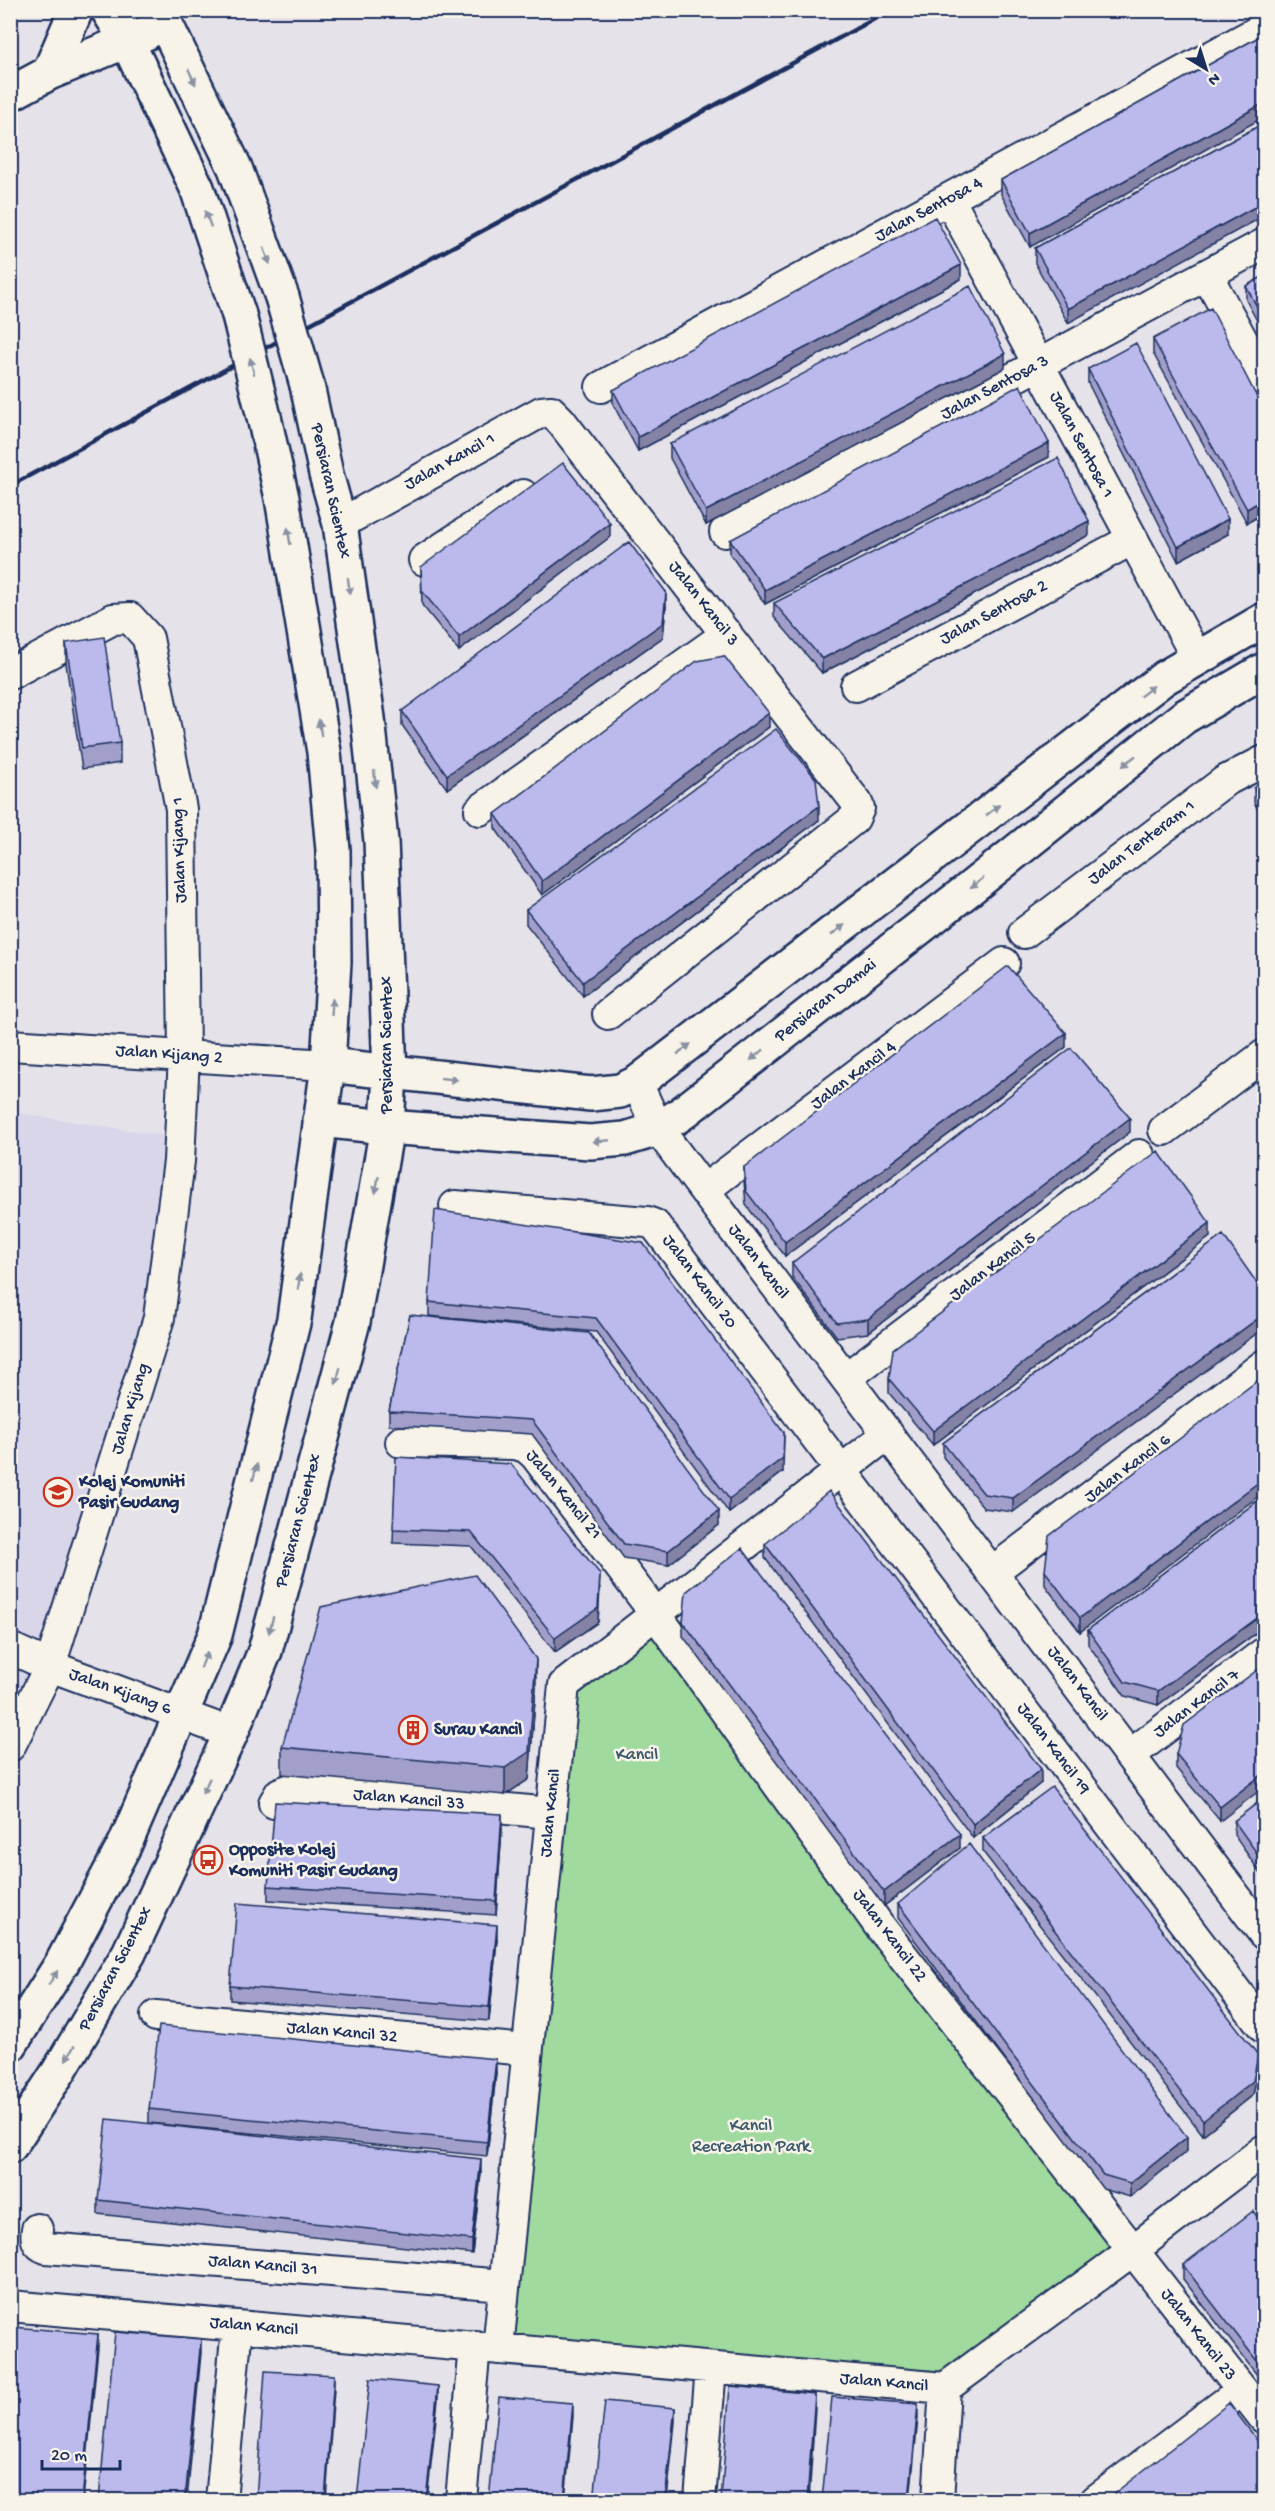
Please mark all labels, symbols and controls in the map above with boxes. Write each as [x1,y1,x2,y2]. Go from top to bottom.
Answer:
north arrow [1176,39,1236,99]
text: N [1203,67,1223,89]
one-way arrow [187,68,196,85]
street label: Jalan Sentosa 4 [872,173,987,247]
one-way arrow [203,210,212,228]
one-way arrow [263,248,273,266]
street label: Jalan Sentosa 3 [937,351,1053,425]
one-way arrow [246,356,256,375]
street label: Jalan Sentosa 1 [1044,388,1118,502]
street label: Persiaran Scientex [305,421,355,561]
street label: Jalan Kancil 1 [401,429,499,495]
one-way arrow [284,526,293,545]
street label: Jalan Kancil 3 [663,557,743,651]
street label: Jalan Sentosa 2 [937,576,1052,650]
one-way arrow [345,577,354,596]
one-way arrow [1139,685,1155,698]
one-way arrow [316,719,325,738]
one-way arrow [1121,754,1137,767]
one-way arrow [370,770,379,789]
street label: Jalan Tenteram 1 [1084,796,1200,890]
street label: Jalan Kijang 1 [168,797,192,903]
one-way arrow [985,805,1000,817]
one-way arrow [969,876,985,889]
one-way arrow [830,923,846,936]
street label: Persiaran Damai [770,955,881,1048]
street label: Persiaran Scientex [377,976,398,1115]
one-way arrow [327,997,336,1016]
street label: Jalan Kancil 4 [807,1037,901,1115]
street label: Jalan Kijang 2 [115,1041,223,1069]
one-way arrow [676,1043,691,1055]
one-way arrow [750,1048,765,1060]
one-way arrow [439,1074,458,1084]
one-way arrow [592,1136,611,1146]
one-way arrow [372,1176,381,1195]
street label: Jalan Kancil [723,1220,793,1304]
street label: Jalan Kancil 5 [946,1228,1040,1306]
street label: Jalan Kancil 20 [657,1231,741,1333]
one-way arrow [294,1273,303,1292]
street label: Jalan Kijang [107,1361,155,1457]
one-way arrow [333,1367,343,1385]
street label: Jalan Kancil 6 [1081,1429,1176,1508]
street label: Jalan Kancil 21 [521,1446,605,1544]
street label: Persiaran Scientex [271,1451,327,1591]
one-way arrow [251,1463,261,1481]
place label: Kolej Komuniti Pasir Gudang [78,1472,185,1514]
school or university icon: Kolej Komuniti Pasir Gudang [42,1476,74,1508]
one-way arrow [266,1616,276,1634]
street label: Jalan Kancil [1042,1642,1112,1726]
one-way arrow [200,1651,209,1669]
street label: Jalan Kijang 6 [66,1664,175,1721]
street label: Jalan Kancil 7 [1150,1664,1245,1743]
street label: Jalan Kancil 19 [1012,1699,1094,1799]
building icon: Surau Kancil [397,1714,429,1746]
place label: Surau Kancil [434,1720,522,1741]
park label: Kancil [616,1745,658,1766]
street label: Jalan Kancil [536,1768,566,1858]
one-way arrow [202,1777,211,1794]
street label: Jalan Kancil 33 [352,1785,466,1815]
place label: Opposite Kolej Komuniti Pasir Gudang [228,1840,398,1882]
bus stop icon: Opposite Kolej Komuniti Pasir Gudang [192,1844,224,1876]
street label: Jalan Kancil 22 [847,1885,931,1987]
street label: Persiaran Scientex [74,1903,158,2036]
one-way arrow [47,1970,58,1986]
street label: Jalan Kancil 32 [286,2018,398,2048]
one-way arrow [65,2045,75,2062]
park label: Kancil Recreation Park [692,2116,812,2158]
street label: Jalan Kancil 31 [207,2251,319,2281]
street label: Jalan Kancil 23 [1155,2285,1241,2385]
street label: Jalan Kancil [209,2313,299,2341]
street label: Jalan Kancil [839,2369,929,2397]
scale bar [42,2433,120,2471]
text: 20 m [51,2446,87,2467]

